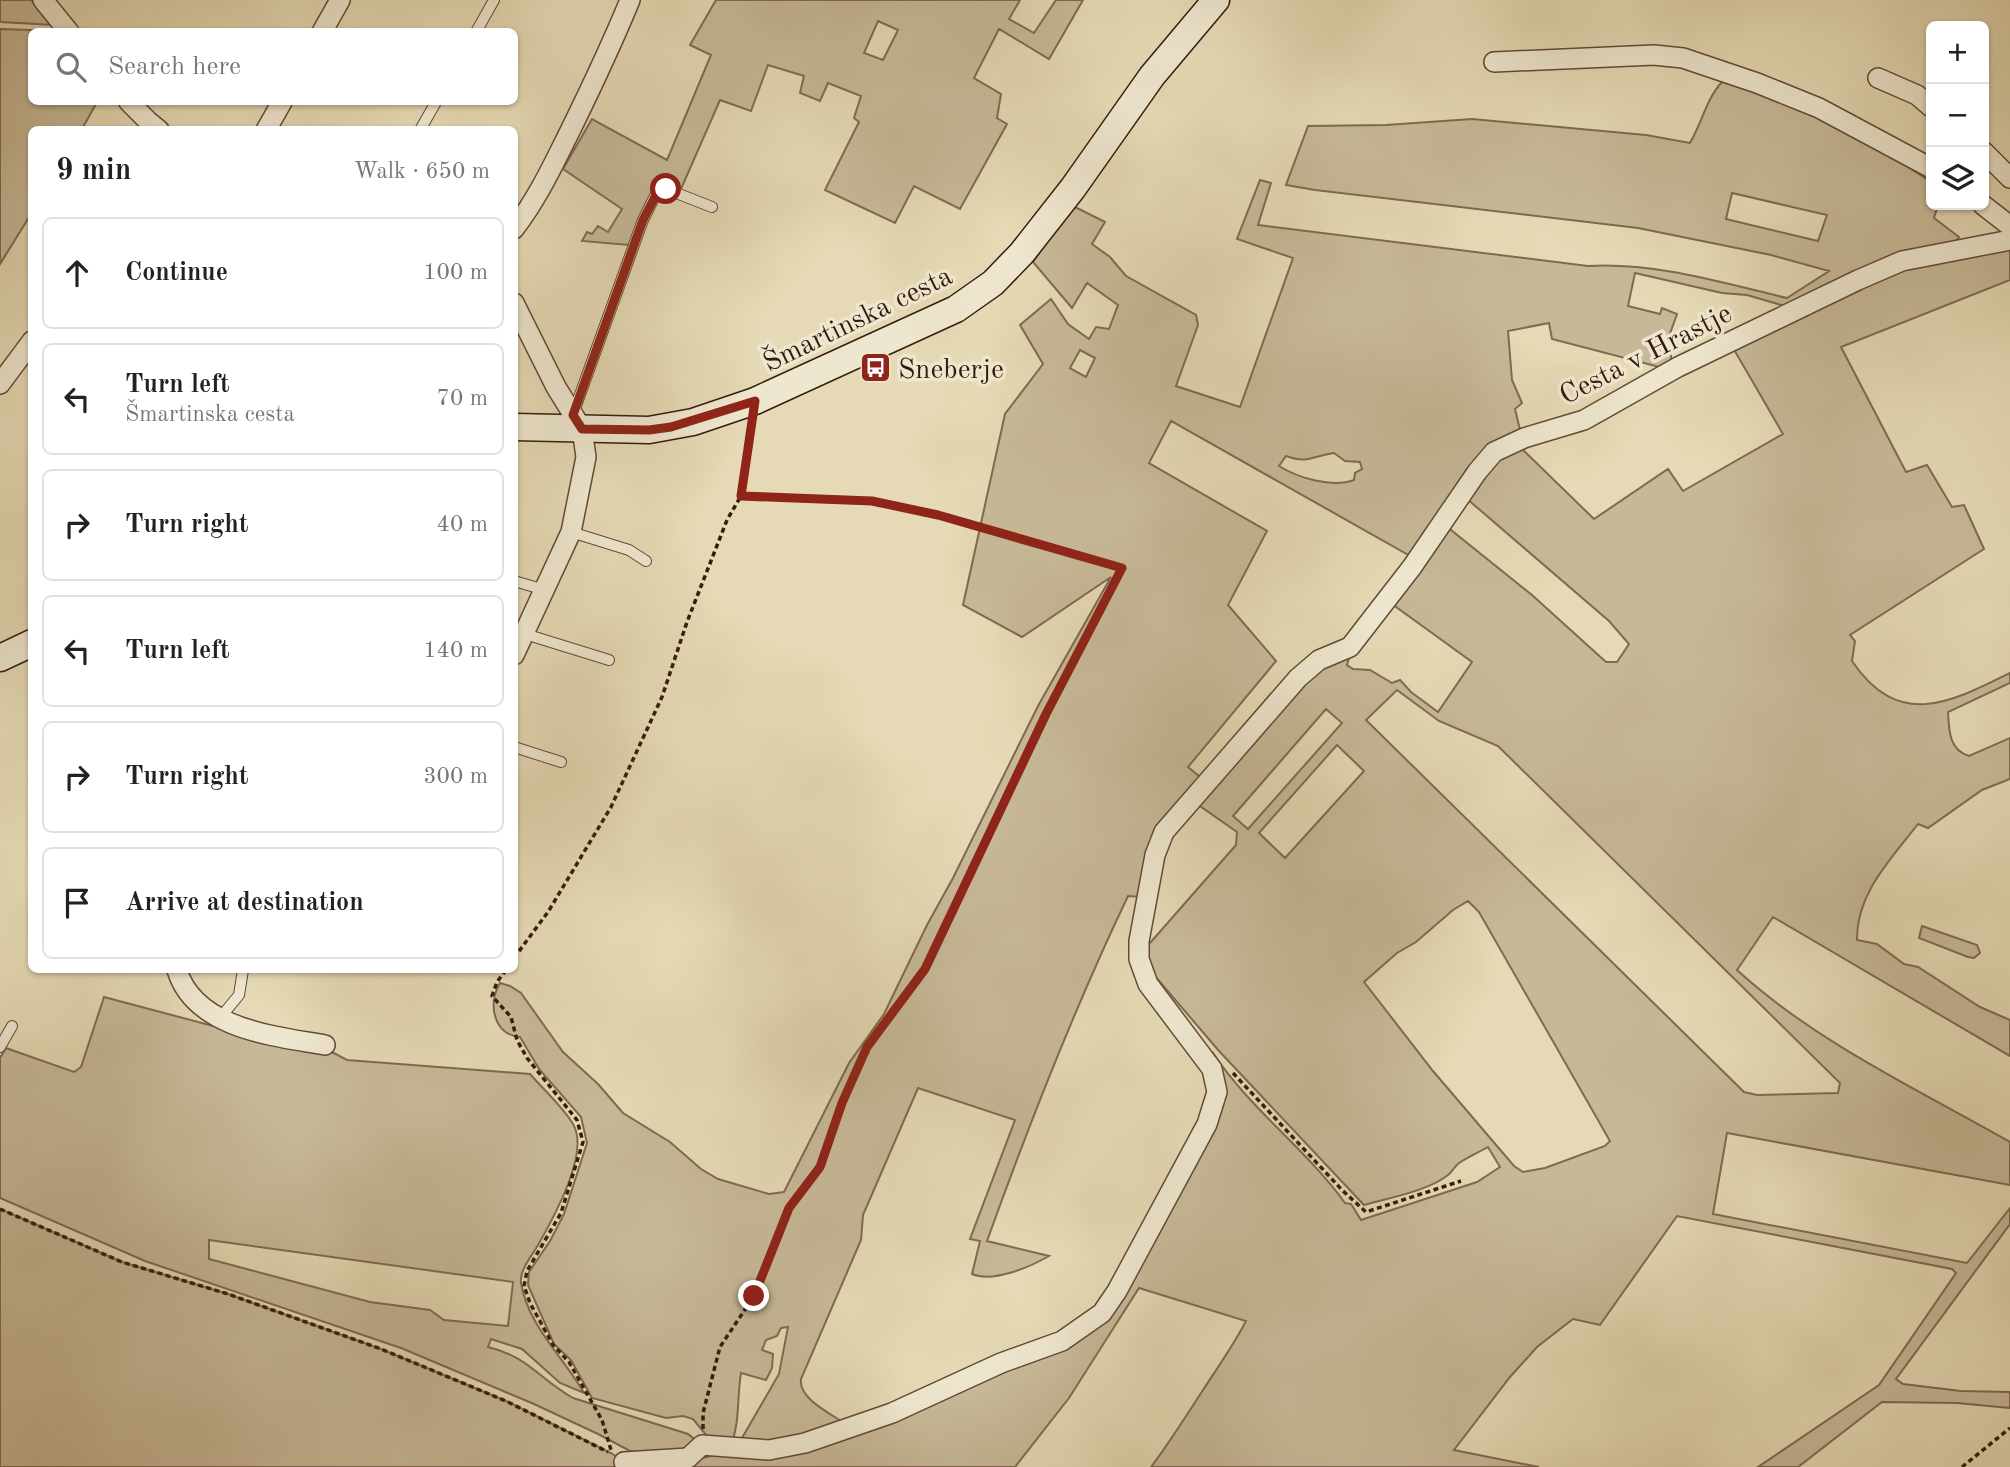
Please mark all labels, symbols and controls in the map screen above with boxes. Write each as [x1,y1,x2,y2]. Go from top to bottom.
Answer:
map controls [1926,21,1989,210]
button: + [1926,21,1989,84]
search box [28,28,518,105]
icon: search [52,48,90,86]
text: Search here [108,54,241,80]
button: − [1926,84,1989,147]
button: layers [1926,147,1989,210]
text: 9 min [56,156,131,186]
text: Walk · 650 m [354,160,490,183]
route start [650,173,681,204]
icon: ahead [58,254,96,292]
street label: Šmartinska cesta [757,258,957,379]
text: Continue [125,260,228,286]
text: 100 m [423,261,488,284]
street label: Cesta v Hrastje [1556,300,1737,411]
bus stop icon: Sneberje [858,351,892,385]
place label: Sneberje [898,357,1004,385]
text: Turn left [125,372,230,398]
icon: left [58,380,96,418]
text: 70 m [437,387,488,410]
text: Šmartinska cesta [125,403,295,426]
icon: right [58,506,96,544]
text: Turn right [125,512,248,538]
text: 40 m [437,513,488,536]
icon: left [58,632,96,670]
text: Turn left [125,638,230,664]
text: 140 m [423,639,488,662]
icon: right [58,758,96,796]
text: Turn right [125,764,248,790]
text: 300 m [423,765,488,788]
icon: arrive [58,884,96,922]
text: Arrive at destination [125,890,364,916]
route end [738,1280,769,1311]

